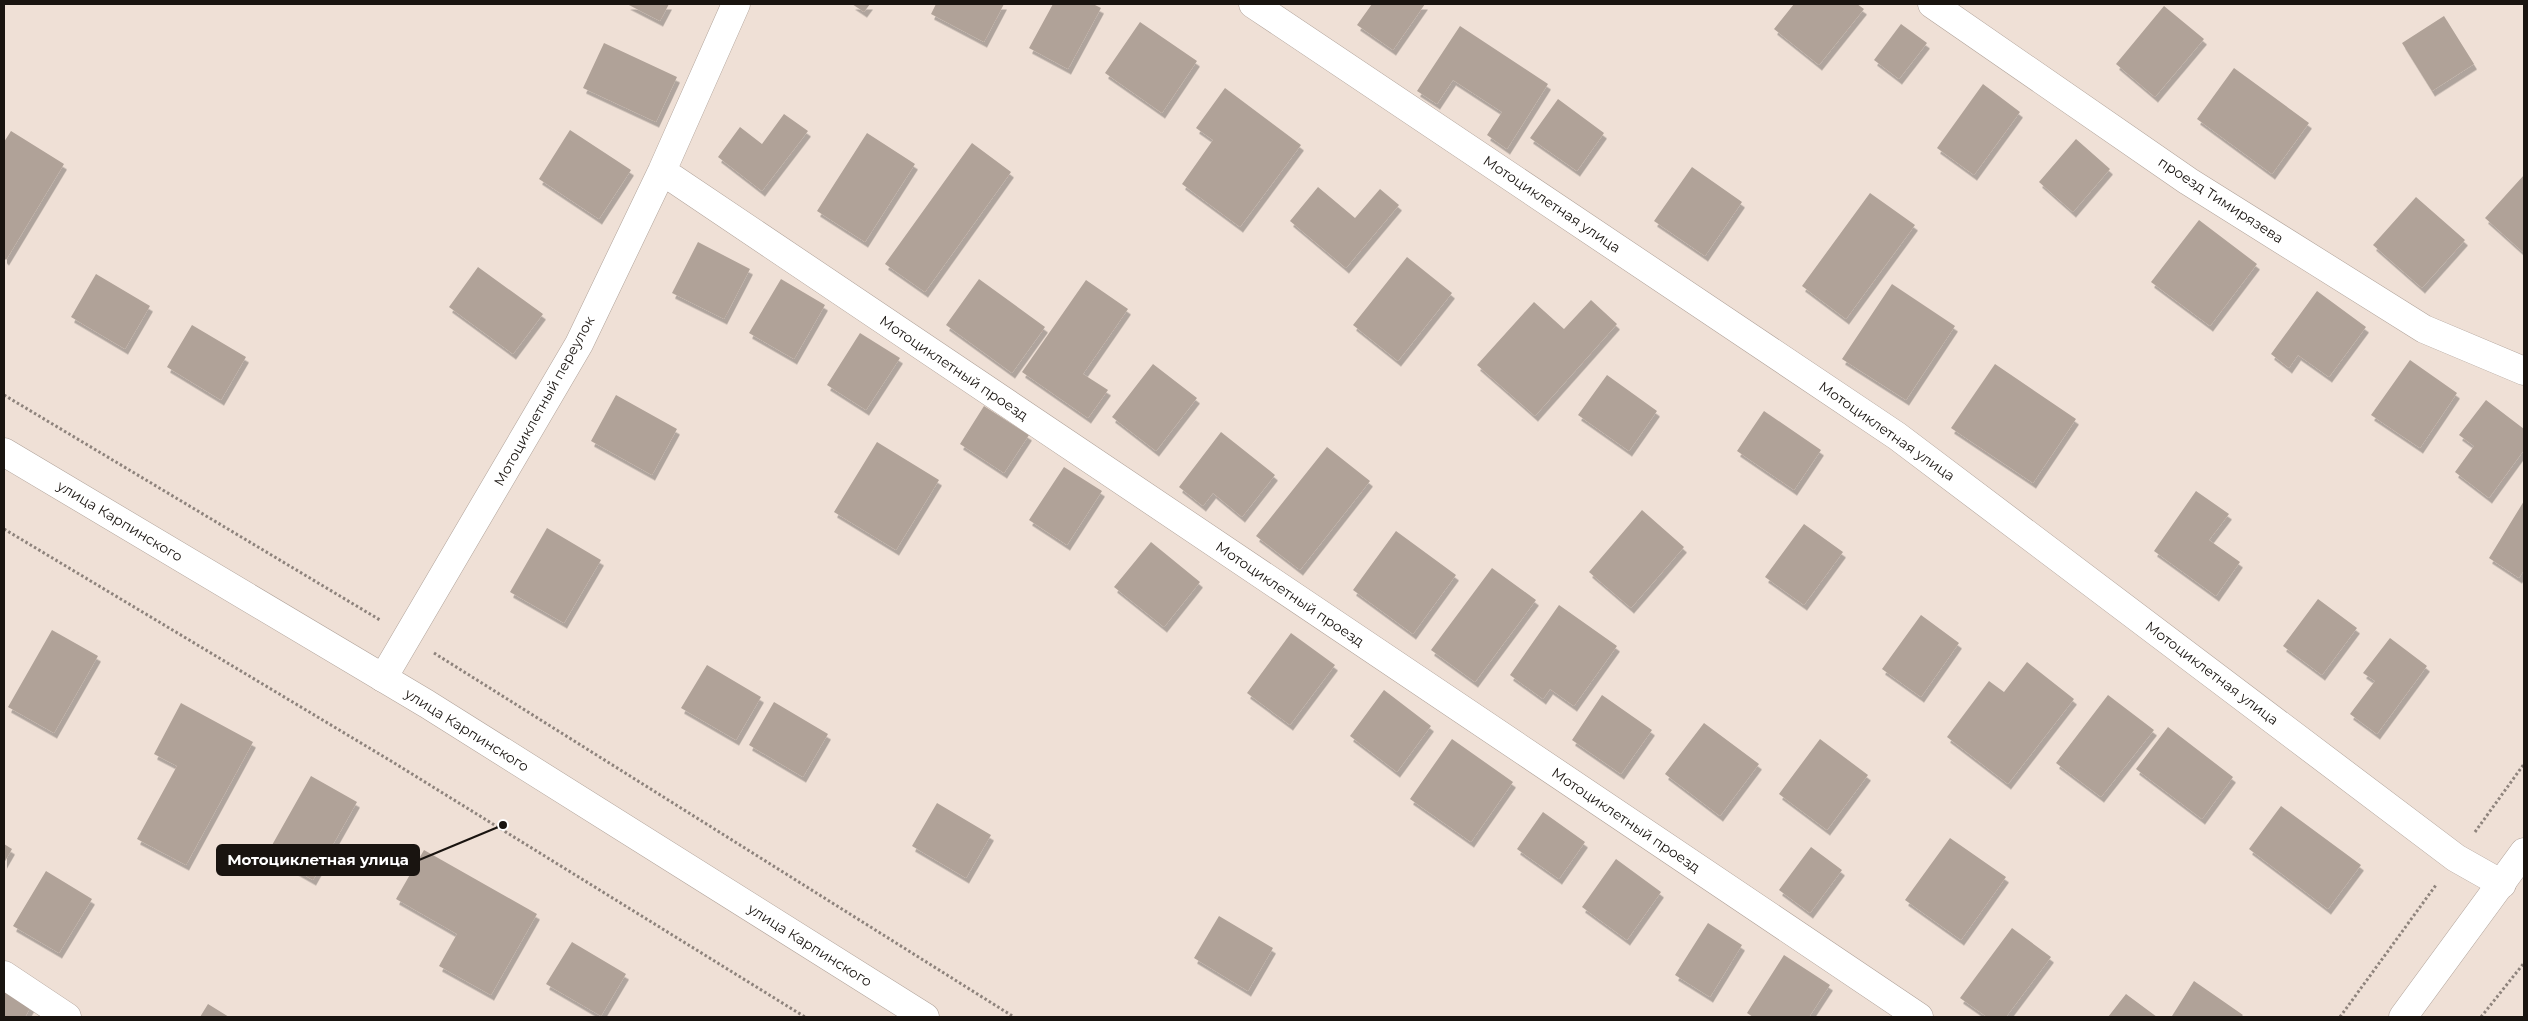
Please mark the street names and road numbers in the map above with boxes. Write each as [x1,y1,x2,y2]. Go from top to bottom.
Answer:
street label: Мотоциклетная улица [1480,151,1624,257]
street label: проезд Тимирязева [2155,153,2287,247]
street label: Мотоциклетный проезд [876,312,1032,424]
street label: Мотоциклетный переулок [490,313,598,489]
street label: Мотоциклетная улица [1816,377,1958,485]
street label: улица Карпинского [53,476,186,566]
street label: Мотоциклетный проезд [1212,538,1368,650]
street label: Мотоциклетная улица [2142,617,2282,729]
street label: улица Карпинского [401,684,533,776]
street label: Мотоциклетный проезд [1548,764,1704,876]
street label: улица Карпинского [744,899,876,991]

